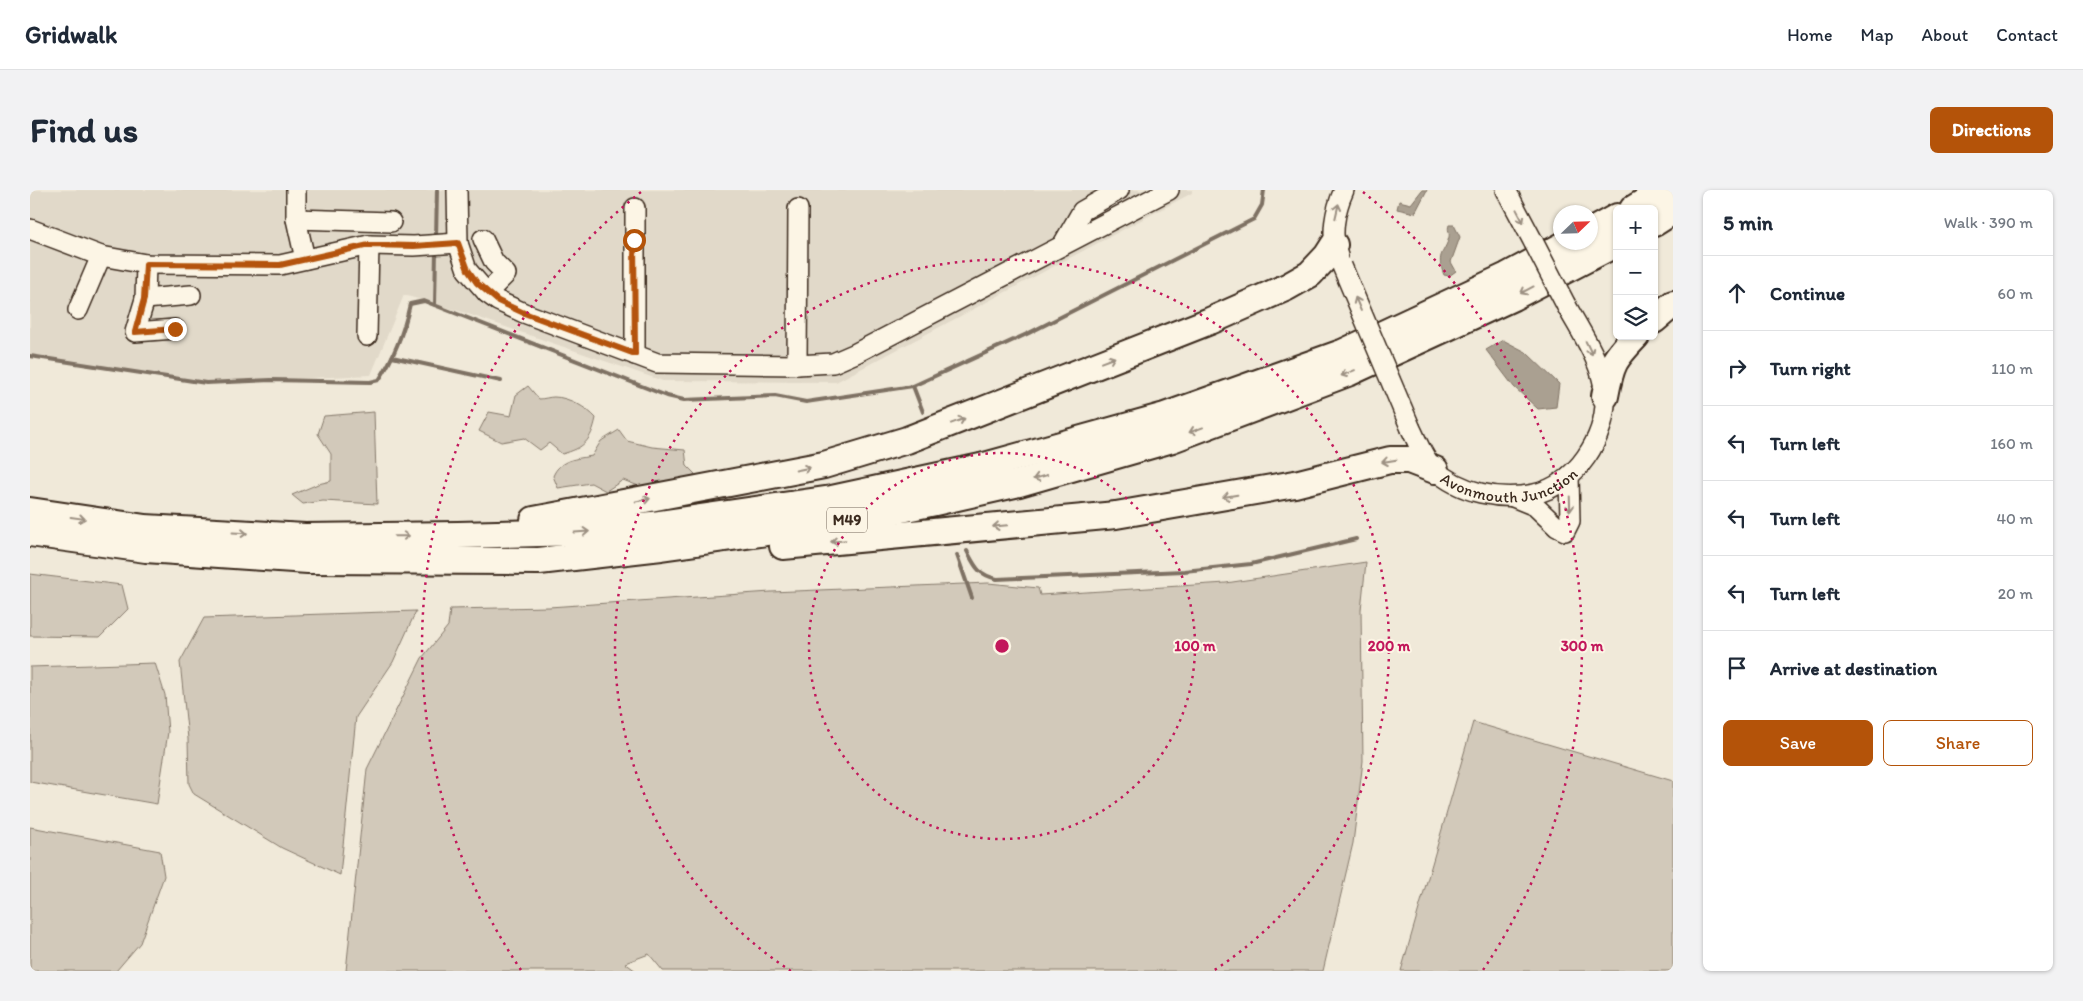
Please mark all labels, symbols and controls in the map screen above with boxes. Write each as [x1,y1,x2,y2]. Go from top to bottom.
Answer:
text: Gridwalk [25,20,117,49]
text: Home [1787,24,1833,46]
text: Map [1861,24,1894,46]
text: About [1922,24,1968,46]
text: Contact [1996,24,2058,46]
button: Directions [1930,107,2053,153]
text: Find us [30,109,138,151]
one-way arrow [1333,203,1342,219]
north arrow [1553,205,1598,250]
map controls [1613,205,1658,340]
button: + [1613,205,1658,250]
one-way arrow [1515,209,1525,224]
text: 5 min [1723,210,1773,235]
text: Walk · 390 m [1944,213,2033,232]
route start [623,229,646,252]
button: − [1613,250,1658,295]
icon: ahead [1723,279,1751,307]
text: Continue [1770,282,1845,305]
text: 60 m [1998,284,2033,303]
one-way arrow [1520,286,1535,295]
button: layers [1613,295,1658,340]
one-way arrow [1353,297,1363,312]
route end [164,318,187,341]
one-way arrow [1585,340,1594,355]
icon: right [1723,354,1751,382]
one-way arrow [1100,355,1115,365]
text: Turn right [1770,357,1851,380]
text: 110 m [1991,359,2033,378]
one-way arrow [1341,369,1356,378]
one-way arrow [949,416,965,425]
one-way arrow [1189,426,1204,435]
icon: left [1723,429,1751,457]
text: Turn left [1770,432,1840,455]
text: 160 m [1990,434,2033,453]
street label: Avonmouth Junction [1436,456,1580,480]
one-way arrow [1381,457,1397,467]
one-way arrow [794,464,810,474]
text: Avonmouth Junction [1437,464,1581,506]
one-way arrow [1033,472,1049,482]
one-way arrow [1222,491,1238,501]
one-way arrow [635,494,651,504]
one-way arrow [1565,496,1574,512]
icon: left [1723,504,1751,532]
text: Turn left [1770,507,1840,530]
road number: M49 [827,508,867,532]
text: 40 m [1996,509,2033,528]
one-way arrow [70,513,86,523]
one-way arrow [992,521,1008,530]
one-way arrow [574,527,590,536]
one-way arrow [232,529,248,538]
one-way arrow [394,531,410,541]
one-way arrow [830,536,846,546]
icon: left [1723,579,1751,607]
text: Turn left [1770,582,1840,605]
text: 20 m [1998,584,2033,603]
centre of rings [993,637,1011,655]
text: 100 m [1174,637,1216,655]
text: 200 m [1368,637,1411,655]
text: 300 m [1561,637,1604,655]
icon: arrive [1723,654,1751,682]
text: Arrive at destination [1770,657,1937,680]
button: Save [1723,720,1873,766]
button: Share [1883,720,2033,766]

